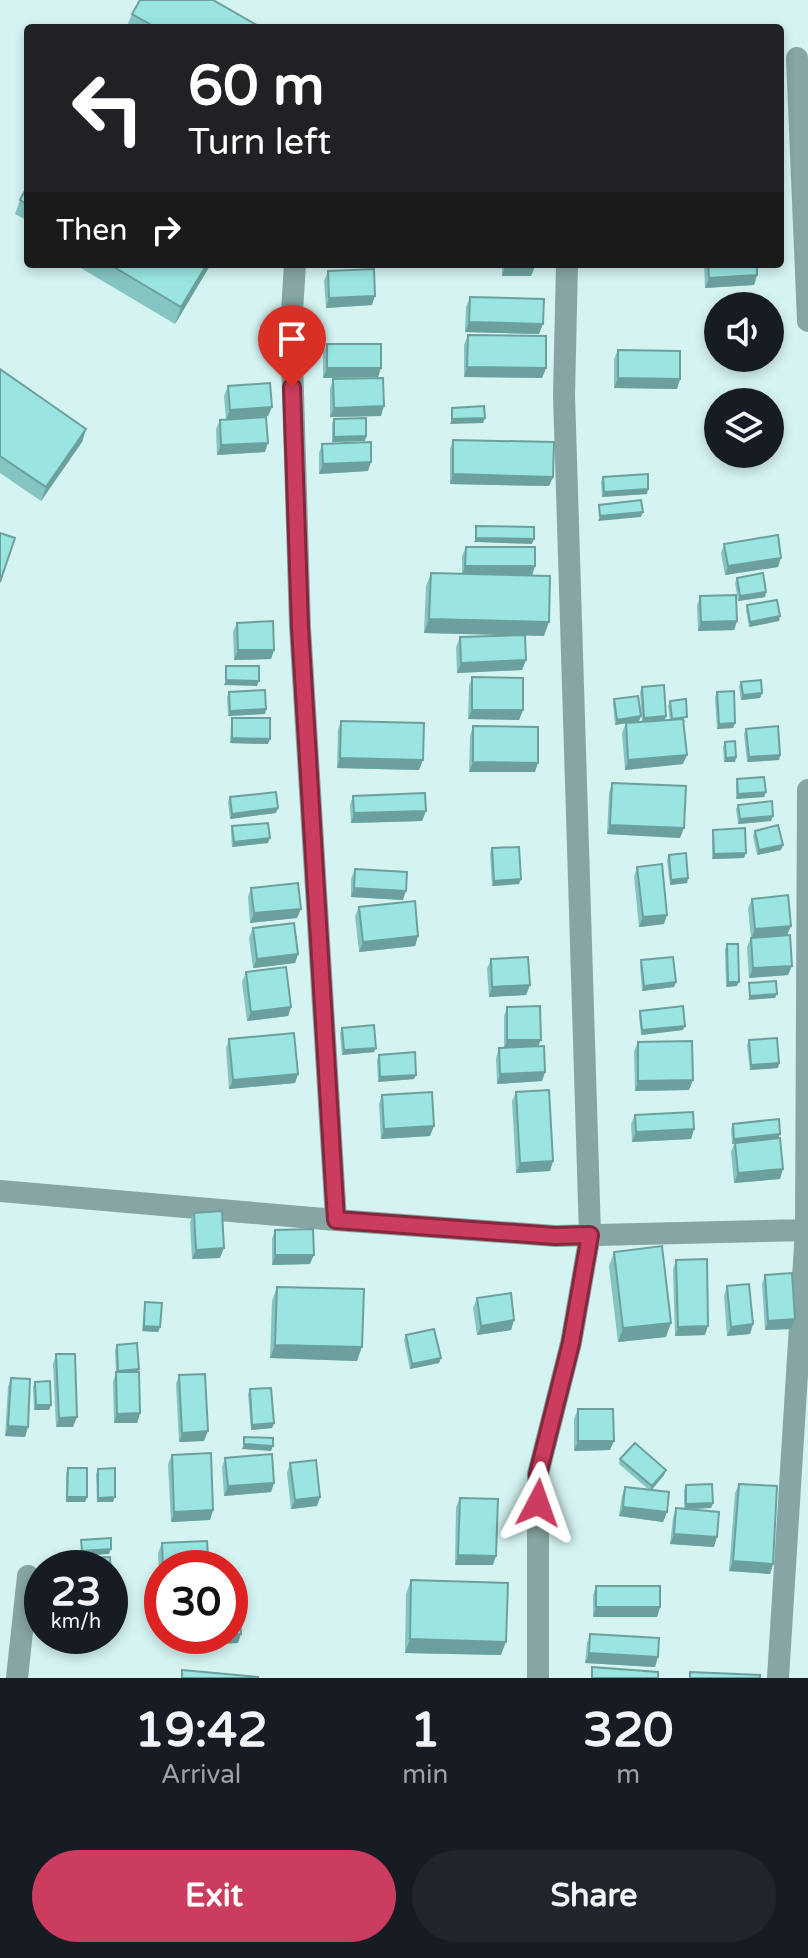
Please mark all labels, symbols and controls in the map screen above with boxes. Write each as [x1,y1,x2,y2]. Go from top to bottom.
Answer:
text: 60 m [188,53,324,120]
icon: left [56,56,160,160]
text: Turn left [188,121,331,164]
icon: right [144,208,188,252]
text: Then [56,212,128,249]
map controls [704,292,784,468]
button: sound [704,292,784,372]
pin [258,305,326,387]
icon: arrive [270,317,314,361]
button: layers [704,388,784,468]
position arrow [496,1461,580,1545]
speed limit sign: 30 [144,1550,248,1654]
text: 23 [51,1568,101,1616]
text: km/h [51,1610,101,1634]
text: 19:42 [135,1702,268,1760]
text: 1 [410,1702,440,1760]
text: 320 [583,1702,673,1760]
text: Arrival [161,1759,241,1790]
text: min [402,1759,448,1790]
text: m [616,1759,640,1790]
button: Exit [32,1850,396,1942]
button: Share [412,1850,776,1942]

